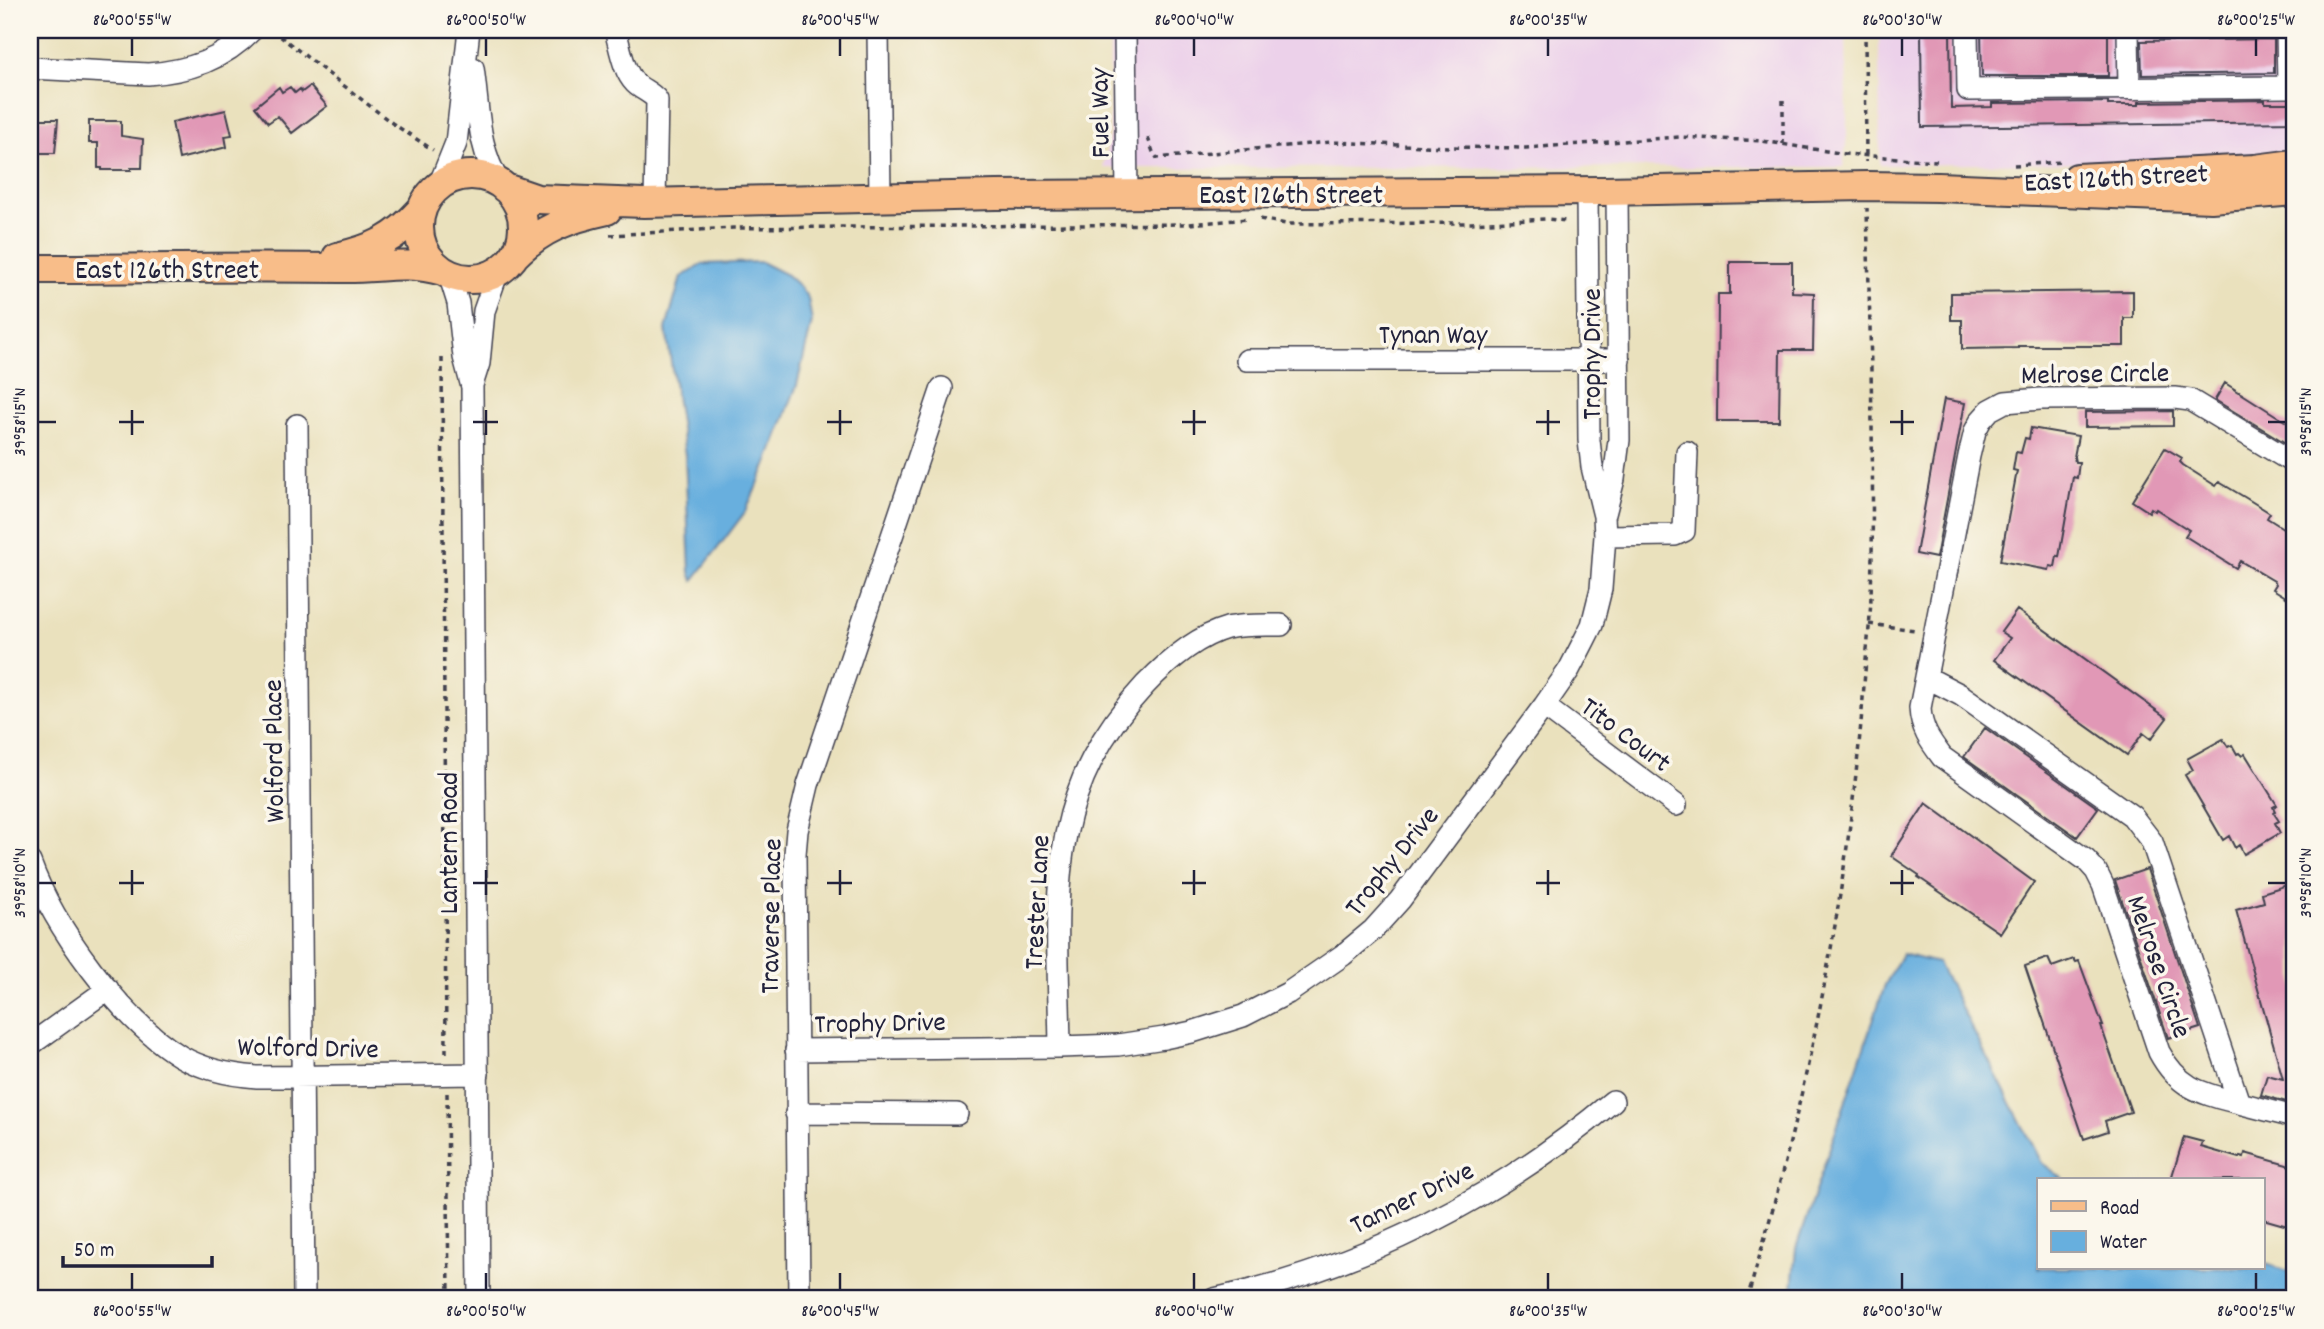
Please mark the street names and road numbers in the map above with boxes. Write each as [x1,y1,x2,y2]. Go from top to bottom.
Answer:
street label: Fuel Way [1082,67,1124,159]
street label: East 126th Street [2023,156,2209,206]
street label: East 126th Street [1199,178,1383,218]
street label: East 126th Street [75,253,259,293]
street label: Trophy Drive [1575,288,1615,420]
street label: Tynan Way [1379,318,1488,358]
street label: Melrose Circle [2021,356,2170,398]
street label: Wolford Place [256,679,298,823]
street label: Tito Court [1570,690,1678,784]
street label: Lantern Road [432,772,472,914]
street label: Trophy Drive [1337,799,1451,927]
street label: Trester Lane [1016,834,1063,971]
street label: Traverse Place [753,838,795,994]
street label: Melrose Circle [2113,891,2199,1044]
street label: Trophy Drive [814,1005,946,1047]
street label: Wolford Drive [237,1030,379,1072]
street label: Tanner Drive [1345,1153,1482,1248]

